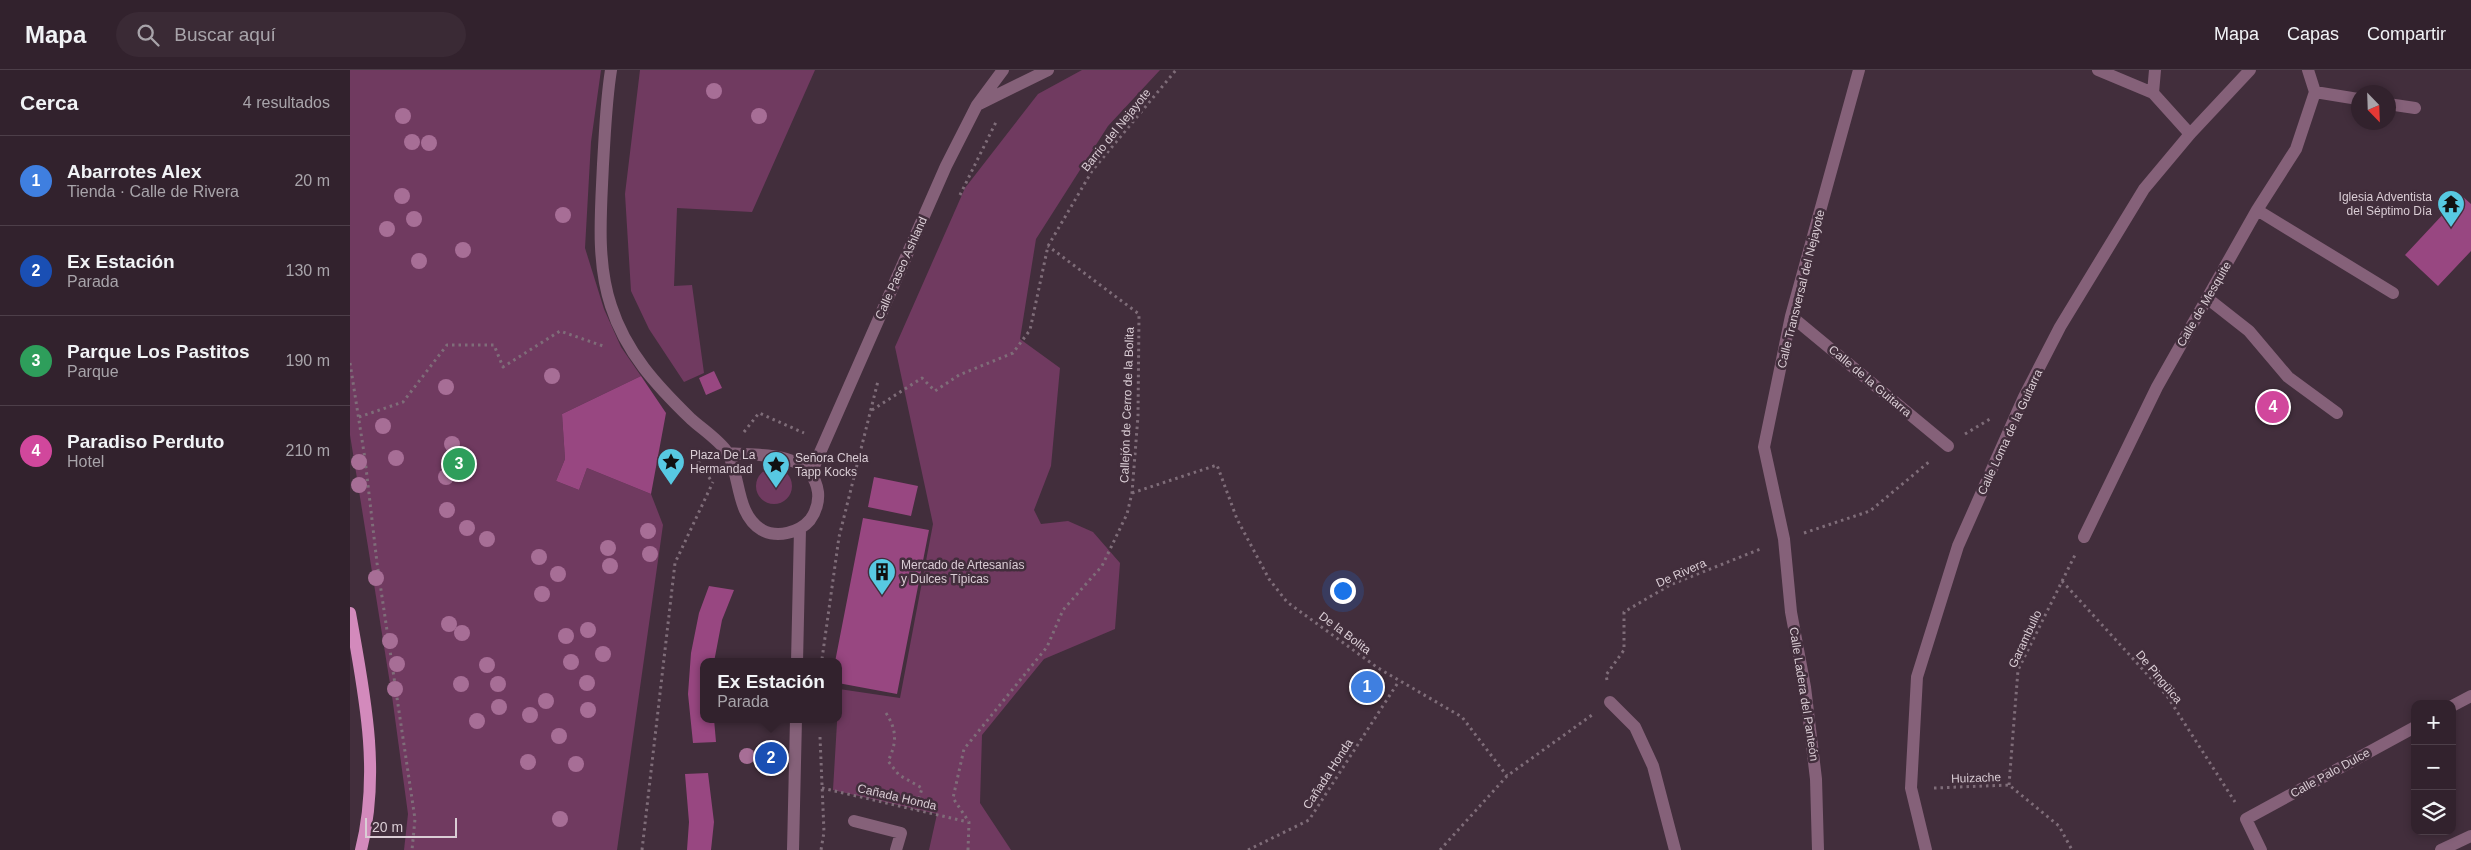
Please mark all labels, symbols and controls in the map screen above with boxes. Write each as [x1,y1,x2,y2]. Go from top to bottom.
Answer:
search box [116,12,466,57]
text: Mapa [25,21,86,48]
icon: search [134,21,162,49]
text: Buscar aquí [174,24,276,45]
text: Mapa [2214,24,2259,44]
text: Capas [2287,24,2339,44]
text: Compartir [2367,24,2446,44]
north arrow [2351,85,2396,130]
street label: Barrio del Nejayote [1078,86,1154,174]
text: Cerca [20,91,78,114]
text: 4 resultados [243,94,330,111]
text: Abarrotes Alex [67,161,201,182]
text: 1 [32,172,40,189]
text: 20 m [294,172,330,189]
text: Tienda · Calle de Rivera [67,183,239,200]
temple icon: Iglesia Adventista del Séptimo Día [2436,189,2466,228]
place label: Iglesia Adventista del Séptimo Día [2339,190,2432,218]
street label: Calle Transversal del Nejayote [1775,208,1828,370]
street label: Calle Paseo Ashland [872,215,930,321]
text: Ex Estación [67,251,175,272]
street label: Calle de Mesquite [2174,259,2234,349]
text: 2 [32,262,40,279]
text: 130 m [286,262,330,279]
text: Parada [67,273,119,290]
street label: Callejón de Cerro de la Bolita [1117,326,1137,483]
text: Parque Los Pastitos [67,341,250,362]
street label: Calle de la Guitarra [1826,342,1914,420]
text: 3 [32,352,40,369]
text: 190 m [286,352,330,369]
text: Parque [67,363,119,380]
street label: Calle Loma de la Guitarra [1975,367,2045,497]
pin: 4 [2257,388,2289,426]
text: Paradiso Perduto [67,431,224,452]
text: 4 [32,442,40,459]
text: 210 m [286,442,330,459]
pin: 3 [443,445,475,483]
place icon: Plaza De La Hermandad [656,447,686,486]
place label: Plaza De La Hermandad [690,448,756,476]
place icon: Señora Chela Tapp Kocks [761,450,791,489]
place label: Señora Chela Tapp Kocks [795,451,869,479]
text: Hotel [67,453,104,470]
street label: De Rivera [1654,556,1709,590]
building icon: Mercado de Artesanías y Dulces Típicas [867,557,897,596]
place label: Mercado de Artesanías y Dulces Típicas [901,558,1024,586]
your location [1330,578,1356,604]
street label: Garambullo [2006,608,2045,670]
street label: De la Bolita [1316,609,1374,657]
street label: Calle Ladera del Panteón [1786,626,1822,762]
street label: De Pingüica [2133,648,2185,707]
popup [700,658,842,723]
pin: 1 [1351,668,1383,706]
text: Ex Estación [717,671,825,692]
text: Parada [717,693,769,710]
map controls [2411,700,2456,835]
button: + [2411,700,2456,745]
street label: Cañada Honda [1300,736,1356,812]
pin: 2 [755,739,787,777]
street label: Calle Palo Dulce [2288,745,2372,801]
button: − [2411,745,2456,790]
street label: Huizache [1951,770,2002,786]
street label: Cañada Honda [856,781,938,813]
button: layers [2411,790,2456,835]
scale bar [365,815,458,838]
text: 20 m [372,819,403,835]

